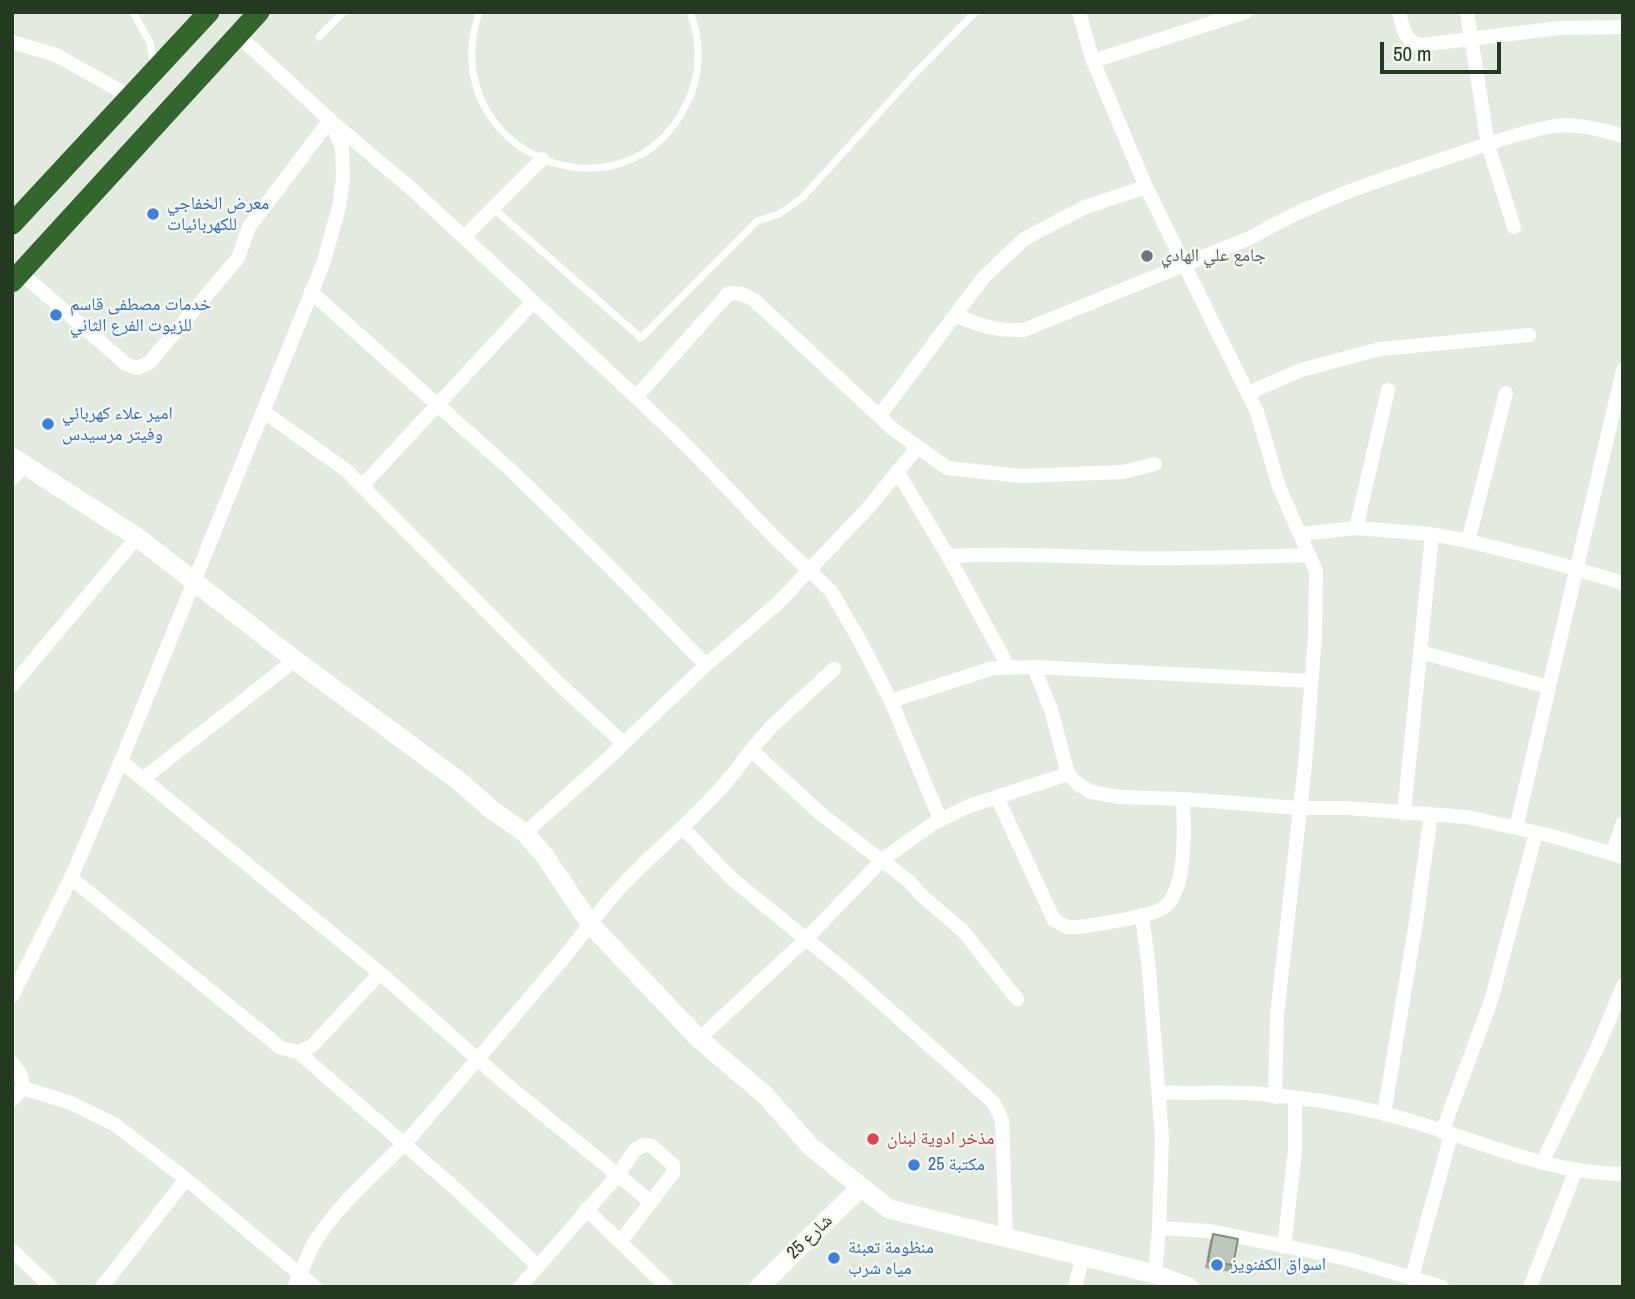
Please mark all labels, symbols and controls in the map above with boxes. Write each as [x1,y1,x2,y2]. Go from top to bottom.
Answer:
scale bar [1383,28,1504,72]
text: 50 m [1393,39,1431,68]
place label: معرض الخفاجي للكهربائيات [167,193,269,235]
marker: معرض الخفاجي للكهربائيات [145,206,161,222]
place label: جامع علي الهادي [1161,245,1266,267]
marker: جامع علي الهادي [1139,248,1155,264]
place label: خدمات مصطفى قاسم للزيوت الفرع الثاني [70,294,211,336]
marker: خدمات مصطفى قاسم للزيوت الفرع الثاني [48,307,64,323]
place label: امير علاء كهربائي وفيتر مرسيدس [62,403,173,446]
marker: امير علاء كهربائي وفيتر مرسيدس [40,416,56,432]
place label: مذخر ادوية لبنان [887,1128,995,1150]
marker: مذخر ادوية لبنان [865,1131,881,1147]
place label: مكتبة 25 [928,1154,985,1176]
marker: مكتبة 25 [906,1157,922,1173]
street label: شارع 25 [783,1210,837,1264]
place label: منظومة تعبئة مياه شرب [848,1237,934,1280]
marker: منظومة تعبئة مياه شرب [826,1250,842,1266]
place label: اسواق الكفنويز [1231,1254,1326,1276]
marker: اسواق الكفنويز [1209,1257,1225,1273]

